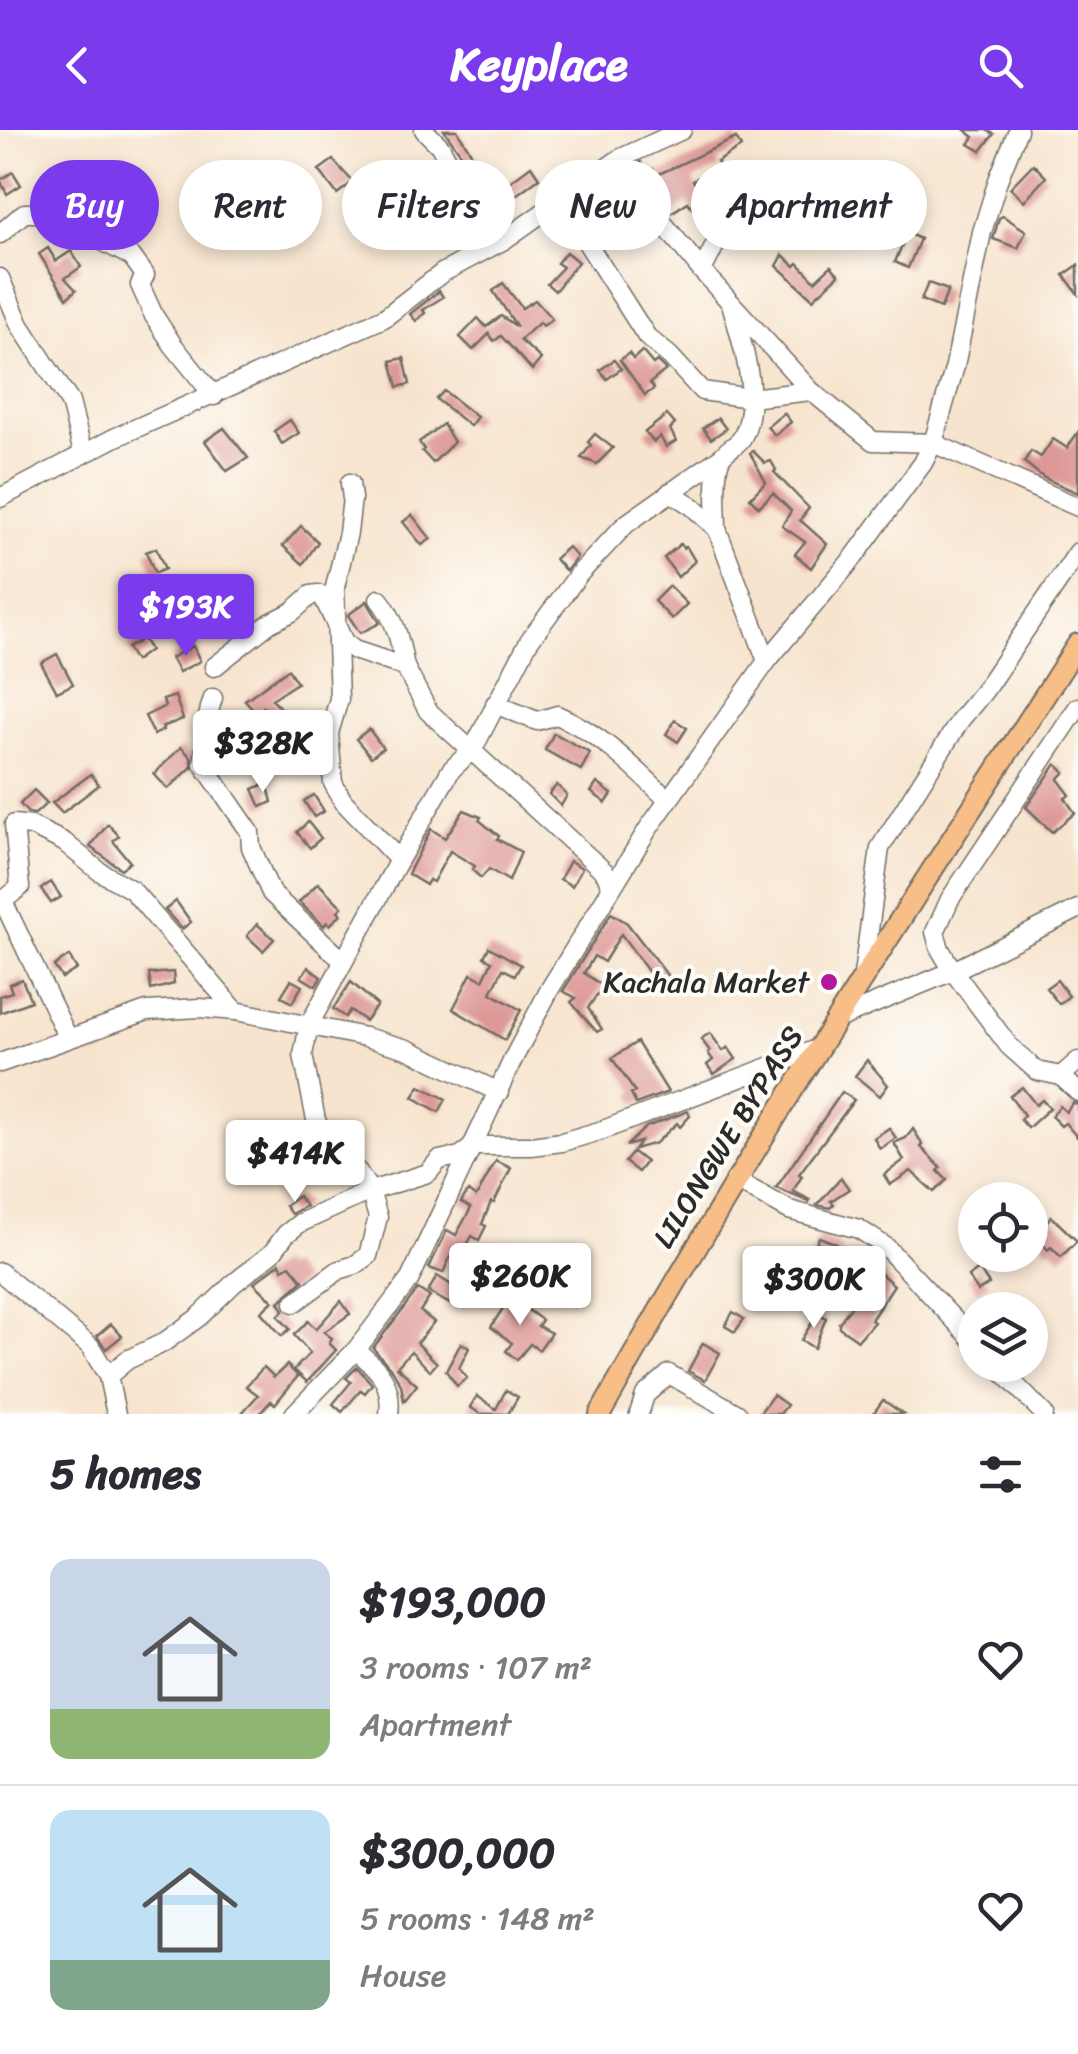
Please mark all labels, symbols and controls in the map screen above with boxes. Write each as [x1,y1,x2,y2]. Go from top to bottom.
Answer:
text: Keyplace [450,25,628,105]
icon: back [50,38,105,93]
icon: search [973,38,1028,93]
chip: Buy [30,160,159,250]
chip: Rent [179,160,322,250]
chip: Filters [342,160,515,250]
chip: New [535,160,671,250]
chip: Apartment [691,160,927,250]
pin: $193K [116,574,256,659]
text: $193K [140,578,232,635]
pin: $328K [193,710,333,795]
text: $328K [215,714,311,771]
place label: Kachala Market [603,955,811,1009]
marker: Kachala Market [818,971,840,993]
street label: LILONGWE BYPASS [638,1015,818,1259]
pin: $414K [225,1120,365,1205]
text: $414K [248,1124,342,1181]
map controls [958,1182,1048,1382]
button: locate [958,1182,1048,1272]
pin: $260K [450,1243,590,1328]
pin: $300K [744,1246,884,1331]
text: $260K [471,1247,569,1304]
text: $300K [764,1250,864,1307]
button: layers [958,1292,1048,1382]
text: 5 homes [50,1437,201,1511]
icon: filters [973,1447,1028,1502]
text: $193,000 [360,1565,546,1639]
icon: home [130,1599,250,1719]
icon: heart [973,1632,1028,1687]
text: 3 rooms · 107 m² [360,1639,592,1696]
text: Apartment [360,1696,511,1753]
text: $300,000 [360,1816,555,1890]
icon: home [130,1850,250,1970]
icon: heart [973,1883,1028,1938]
text: 5 rooms · 148 m² [360,1890,595,1947]
text: House [360,1947,446,2004]

